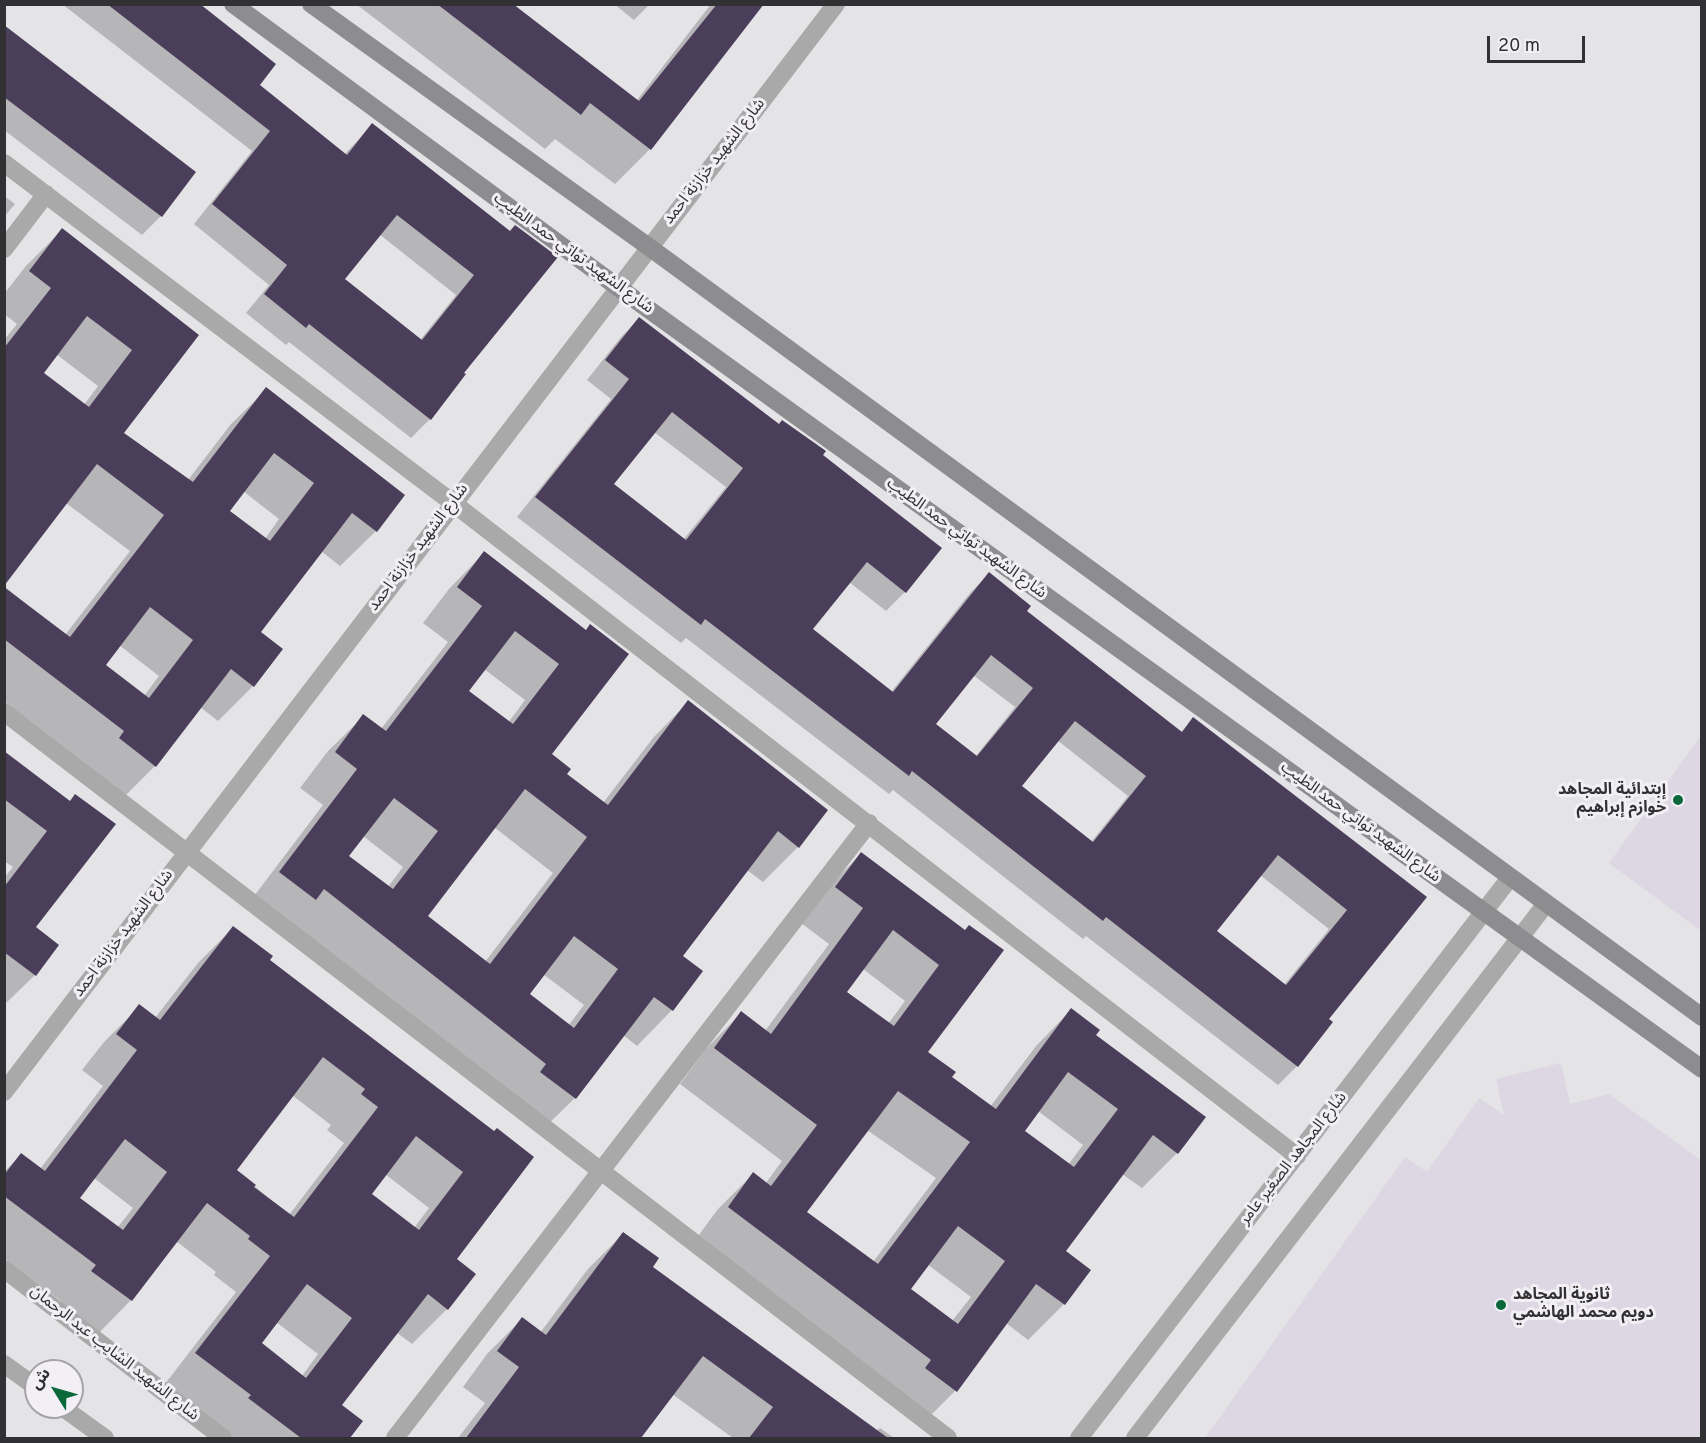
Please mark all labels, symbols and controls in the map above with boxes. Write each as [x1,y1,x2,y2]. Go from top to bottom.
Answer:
scale bar [1490,24,1588,62]
text: 20 m [1498,35,1540,58]
street label: شارع الشهيد خزازنة احمد [660,95,770,229]
street label: شارع الشهيد تواتي حمد الطيب [489,189,657,319]
street label: شارع الشهيد تواتي حمد الطيب [882,474,1050,604]
street label: شارع الشهيد خزازنة احمد [365,481,473,615]
street label: شارع الشهيد تواتي حمد الطيب [1276,758,1444,888]
place label: إبتدائية المجاهد خوازم إبراهيم [1558,781,1666,819]
marker: إبتدائية المجاهد خوازم إبراهيم [1671,793,1685,807]
street label: شارع الشهيد خزازنة احمد [70,867,178,1001]
street label: شارع المجاهد الصغير عامر [1236,1089,1352,1229]
street label: شارع الشهيد الشايب عبد الرحمان [26,1282,202,1426]
place label: ثانوية المجاهد دويم محمد الهاشمي [1513,1286,1654,1324]
marker: ثانوية المجاهد دويم محمد الهاشمي [1494,1298,1508,1312]
north arrow [24,1359,84,1419]

